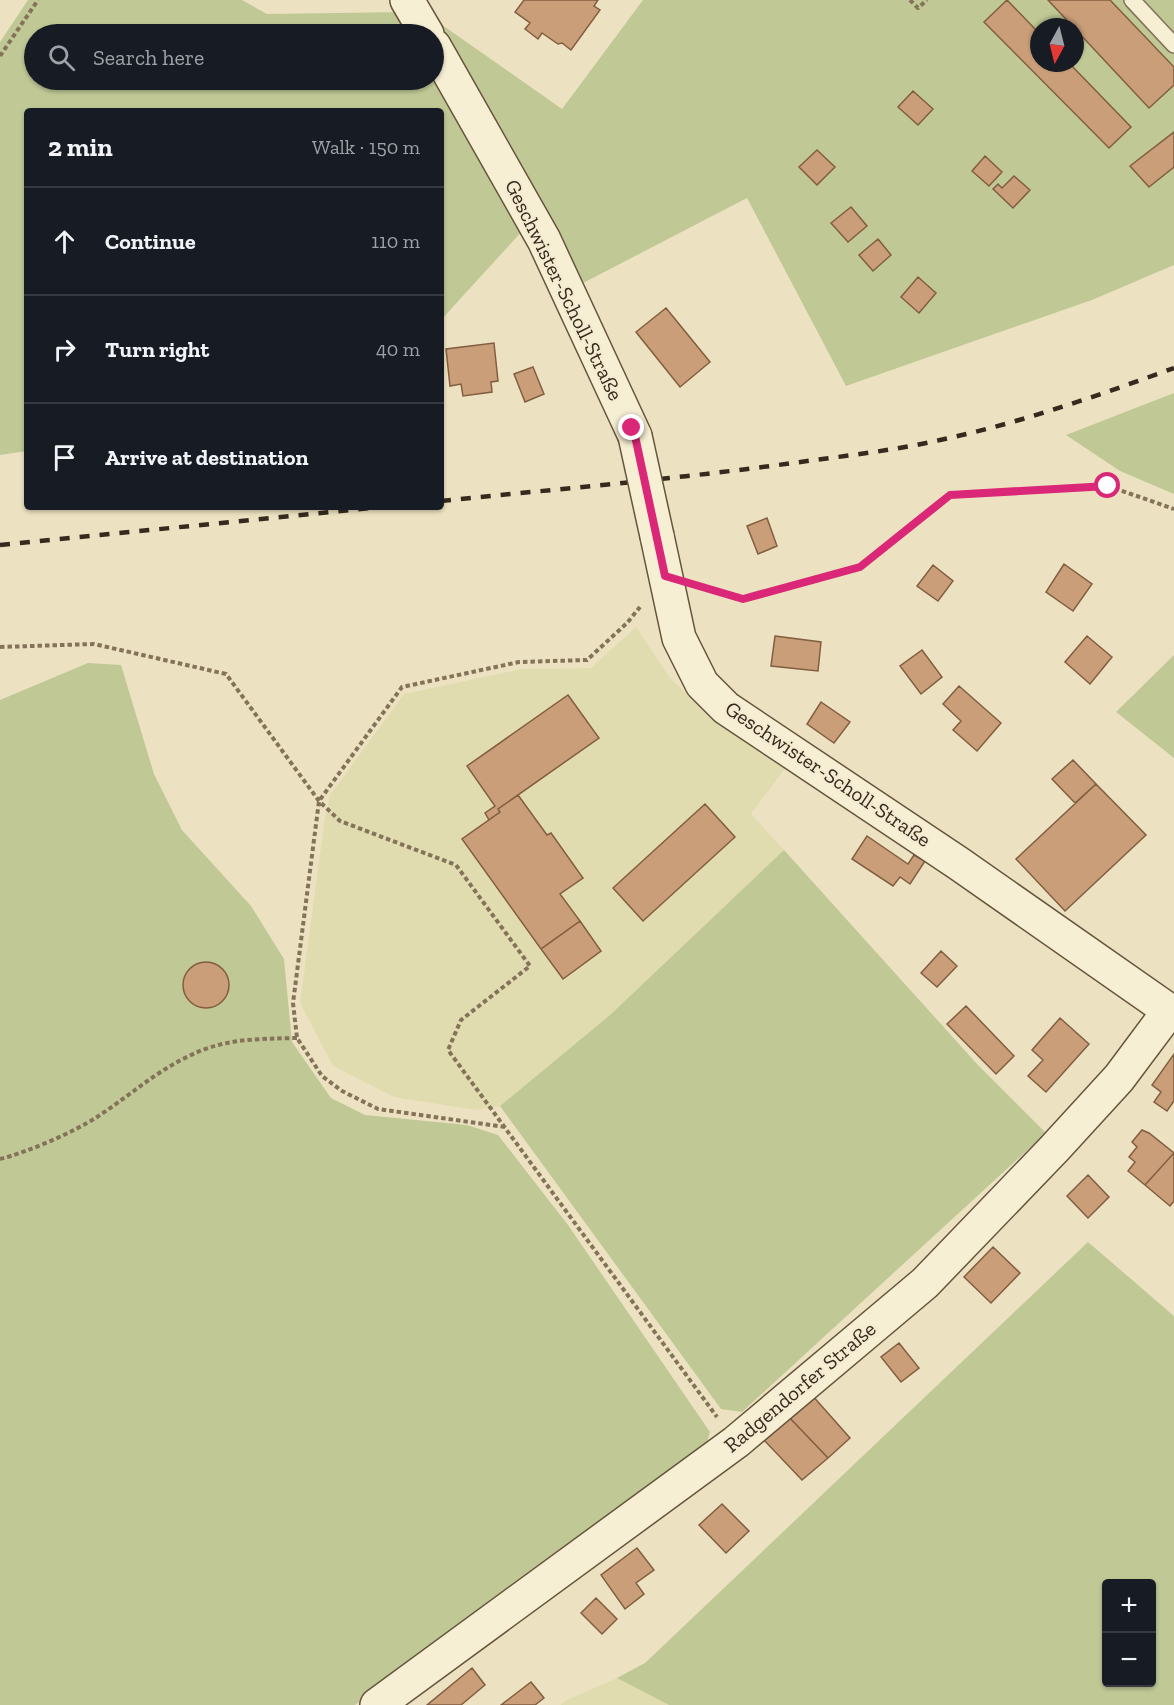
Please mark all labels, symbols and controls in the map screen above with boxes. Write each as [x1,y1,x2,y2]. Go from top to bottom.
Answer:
north arrow [1030,18,1084,72]
search box [24,24,444,90]
icon: search [45,41,78,74]
text: Search here [93,44,204,71]
text: 2 min [48,131,113,163]
text: Walk · 150 m [312,135,420,159]
street label: Geschwister-Scholl-Straße [500,175,629,404]
icon: ahead [48,225,81,258]
text: Continue [105,228,196,255]
text: 110 m [371,229,420,253]
icon: right [48,333,81,366]
text: Turn right [105,336,209,363]
text: 40 m [376,337,420,361]
route end [618,414,644,440]
icon: arrive [48,441,81,474]
text: Arrive at destination [105,444,308,471]
route start [1094,472,1120,498]
street label: Geschwister-Scholl-Straße [721,695,936,852]
street label: Radgendorfer Straße [719,1316,881,1457]
map controls [1102,1579,1156,1687]
button: + [1102,1579,1156,1633]
button: − [1102,1633,1156,1687]

